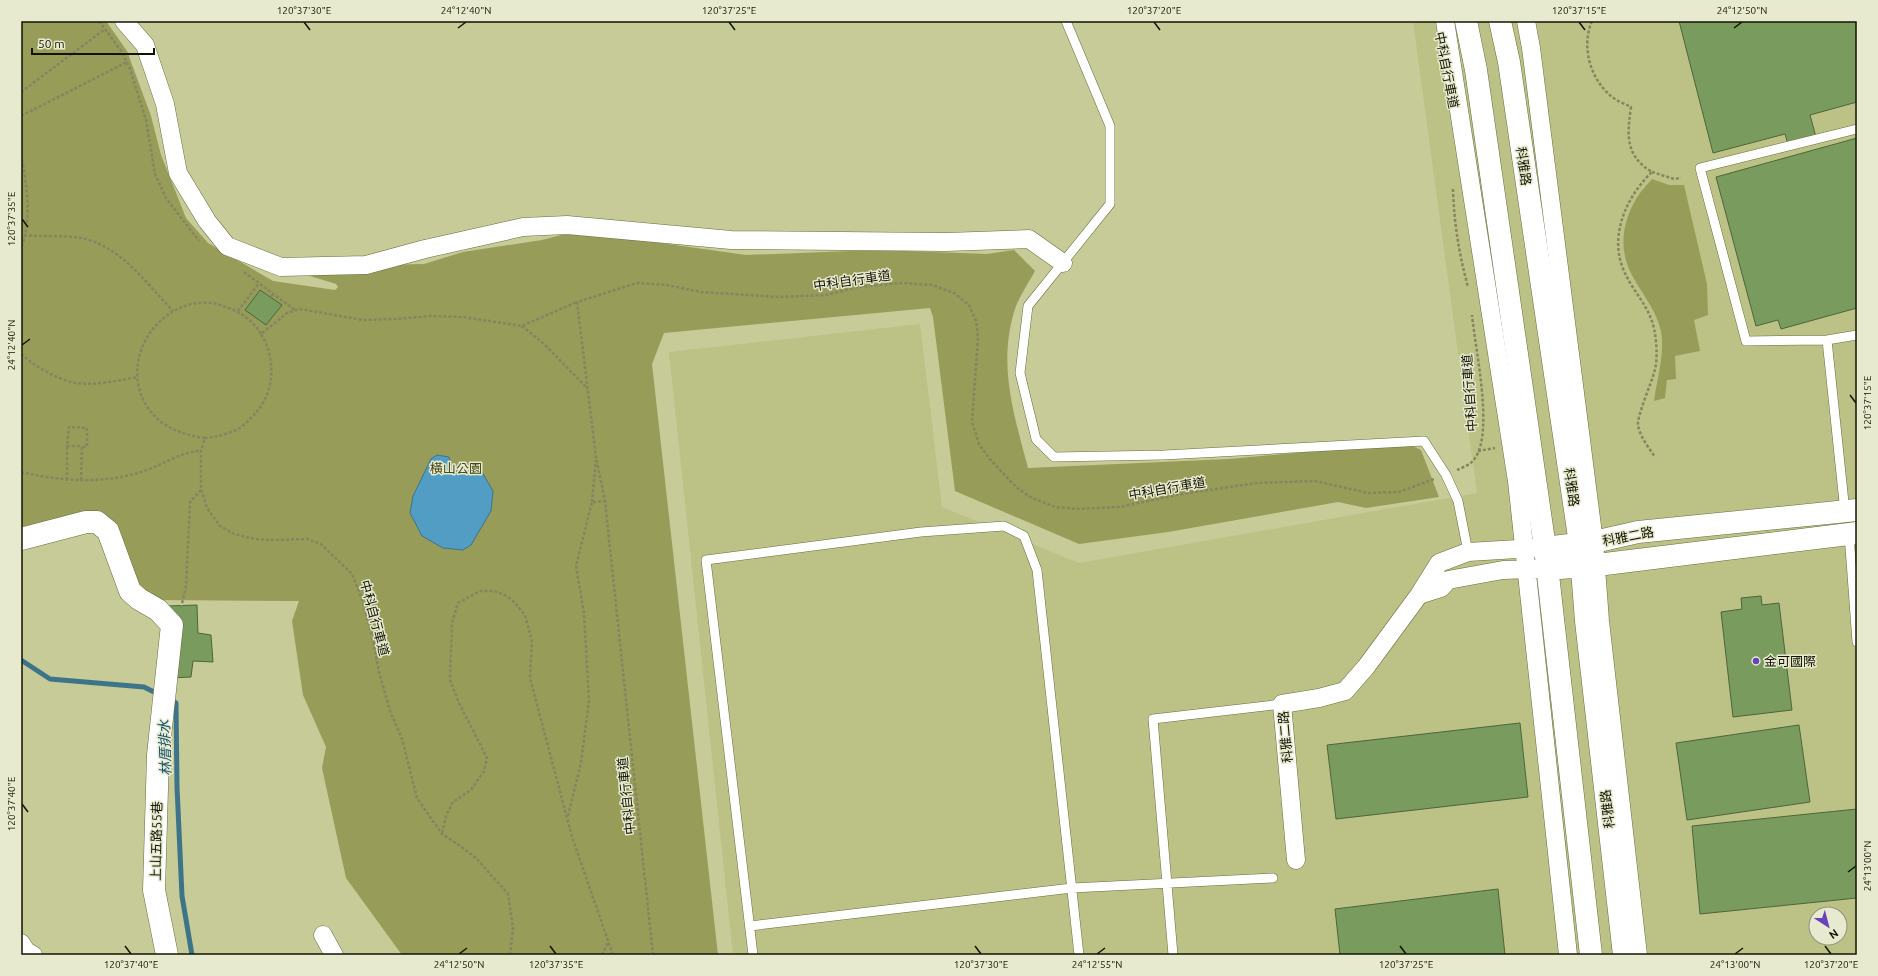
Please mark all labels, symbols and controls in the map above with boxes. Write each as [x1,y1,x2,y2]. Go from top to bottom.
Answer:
text: 120°37'30"E [277,5,332,16]
text: 24°12'40"N [441,5,491,16]
text: 120°37'25"E [702,5,757,16]
text: 120°37'20"E [1127,5,1182,16]
text: 120°37'15"E [1552,5,1607,16]
text: 24°12'50"N [1717,5,1767,16]
scale bar [32,30,154,56]
street label: 中科自行車道 [1433,30,1461,110]
text: 50 m [38,37,65,50]
street label: 科雅路 [1514,146,1534,186]
text: 120°37'35"E [6,191,17,246]
street label: 中科自行車道 [812,268,892,292]
text: 24°12'40"N [6,320,17,370]
street label: 中科自行車道 [1459,354,1479,432]
text: 120°37'15"E [1862,375,1873,430]
park label: 橫山公園 [430,461,482,475]
street label: 科雅路 [1562,467,1582,507]
street label: 中科自行車道 [1127,474,1207,502]
street label: 科雅二路 [1601,524,1655,548]
street label: 中科自行車道 [358,579,392,657]
place label: 金可國際 [1764,654,1816,668]
marker: 金可國際 [1751,656,1761,666]
street label: 科雅二路 [1276,710,1294,764]
water label: 林厝排水 [156,719,174,776]
street label: 中科自行車道 [615,756,637,836]
text: 120°37'40"E [6,776,17,831]
street label: 科雅路 [1598,789,1616,829]
street label: 上山五路55巷 [148,801,164,881]
text: 24°13'00"N [1862,841,1873,891]
north arrow [1808,906,1848,946]
text: N [1827,927,1841,941]
text: 120°37'40"E [104,959,159,970]
text: 24°12'50"N [434,959,484,970]
text: 120°37'35"E [529,959,584,970]
text: 120°37'30"E [954,959,1009,970]
text: 24°12'55"N [1072,959,1122,970]
text: 120°37'25"E [1379,959,1434,970]
text: 24°13'00"N [1710,959,1760,970]
text: 120°37'20"E [1804,959,1859,970]

